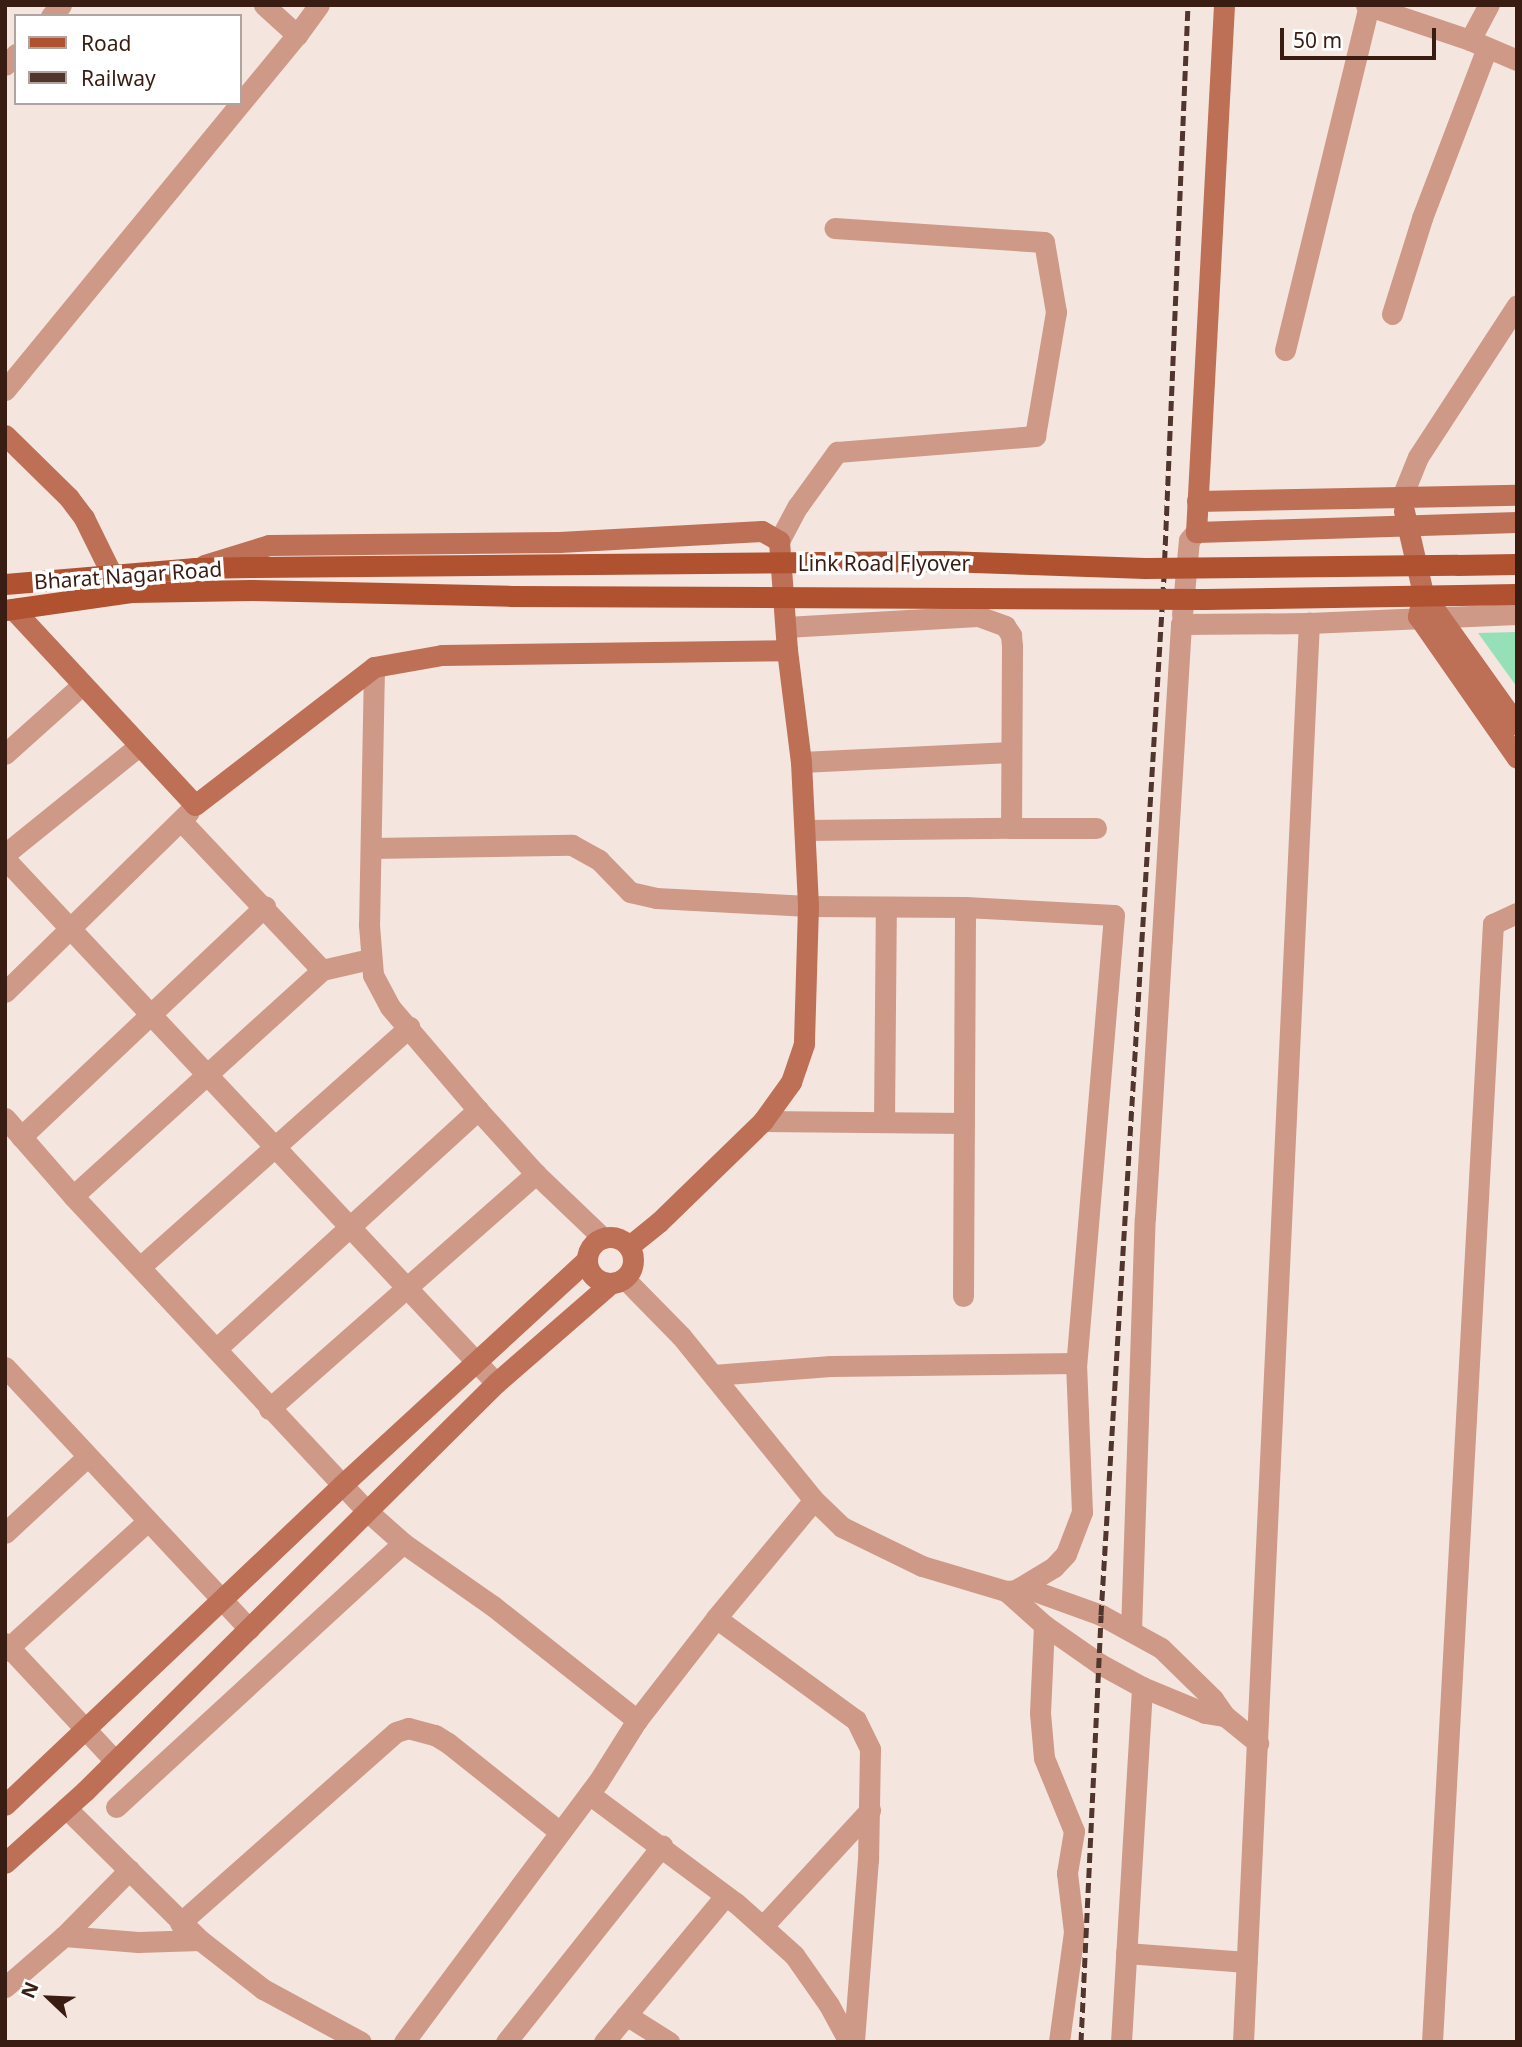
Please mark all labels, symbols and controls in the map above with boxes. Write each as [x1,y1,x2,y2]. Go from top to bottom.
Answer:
legend [14,14,242,105]
scale bar [1284,14,1440,58]
text: 50 m [1293,26,1342,54]
text: Road [81,29,131,57]
text: Railway [81,64,156,92]
street label: Link Road Flyover [798,550,970,576]
street label: Bharat Nagar Road [33,556,223,594]
north arrow [14,1963,84,2033]
text: N [15,1978,45,2002]

